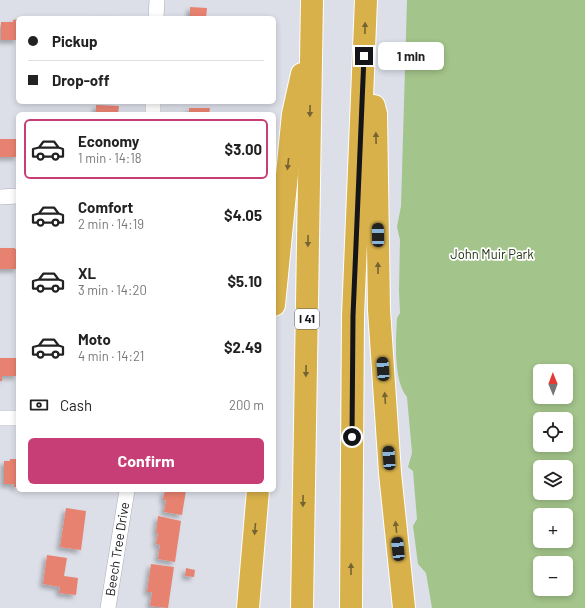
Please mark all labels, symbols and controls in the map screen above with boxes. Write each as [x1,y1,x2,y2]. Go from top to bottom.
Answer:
one-way arrow [362,21,368,34]
text: Pickup [52,32,98,50]
callout: 1 min [378,42,444,70]
route end [355,47,373,65]
text: 1 min [397,48,425,64]
text: Drop-off [52,71,110,89]
one-way arrow [307,105,313,118]
icon: car [30,131,66,167]
one-way arrow [373,131,379,144]
text: Economy [78,132,139,150]
text: $3.00 [225,140,262,158]
text: 1 min · 14:18 [78,150,142,166]
one-way arrow [284,158,291,170]
icon: car [30,197,66,233]
text: Comfort [78,198,133,216]
text: $4.05 [224,206,262,224]
text: 2 min · 14:19 [78,216,144,232]
car [372,223,384,247]
one-way arrow [305,235,311,248]
park label: John Muir Park [450,246,534,262]
one-way arrow [375,261,381,274]
icon: car [30,263,66,299]
text: XL [78,264,96,282]
text: $5.10 [227,272,262,290]
text: 3 min · 14:20 [78,282,147,298]
road number: I 41 [295,309,319,329]
icon: car [30,329,66,365]
text: Moto [78,330,111,348]
text: $2.49 [224,338,262,356]
text: 4 min · 14:21 [78,348,144,364]
car [376,357,390,381]
north arrow [533,364,573,404]
map controls [533,364,573,596]
one-way arrow [303,365,309,378]
one-way arrow [381,392,388,404]
icon: cash [28,394,50,416]
text: Cash [60,396,92,414]
text: 200 m [229,397,264,413]
button: locate [533,412,573,452]
route start [343,428,361,446]
button: Confirm [28,438,264,484]
car [382,446,396,470]
button: layers [533,460,573,500]
one-way arrow [300,495,307,507]
street label: Beech Tree Drive [102,501,132,597]
button: + [533,508,573,548]
one-way arrow [392,521,399,533]
one-way arrow [251,523,258,535]
car [391,536,405,562]
button: − [533,556,573,596]
one-way arrow [348,562,354,575]

